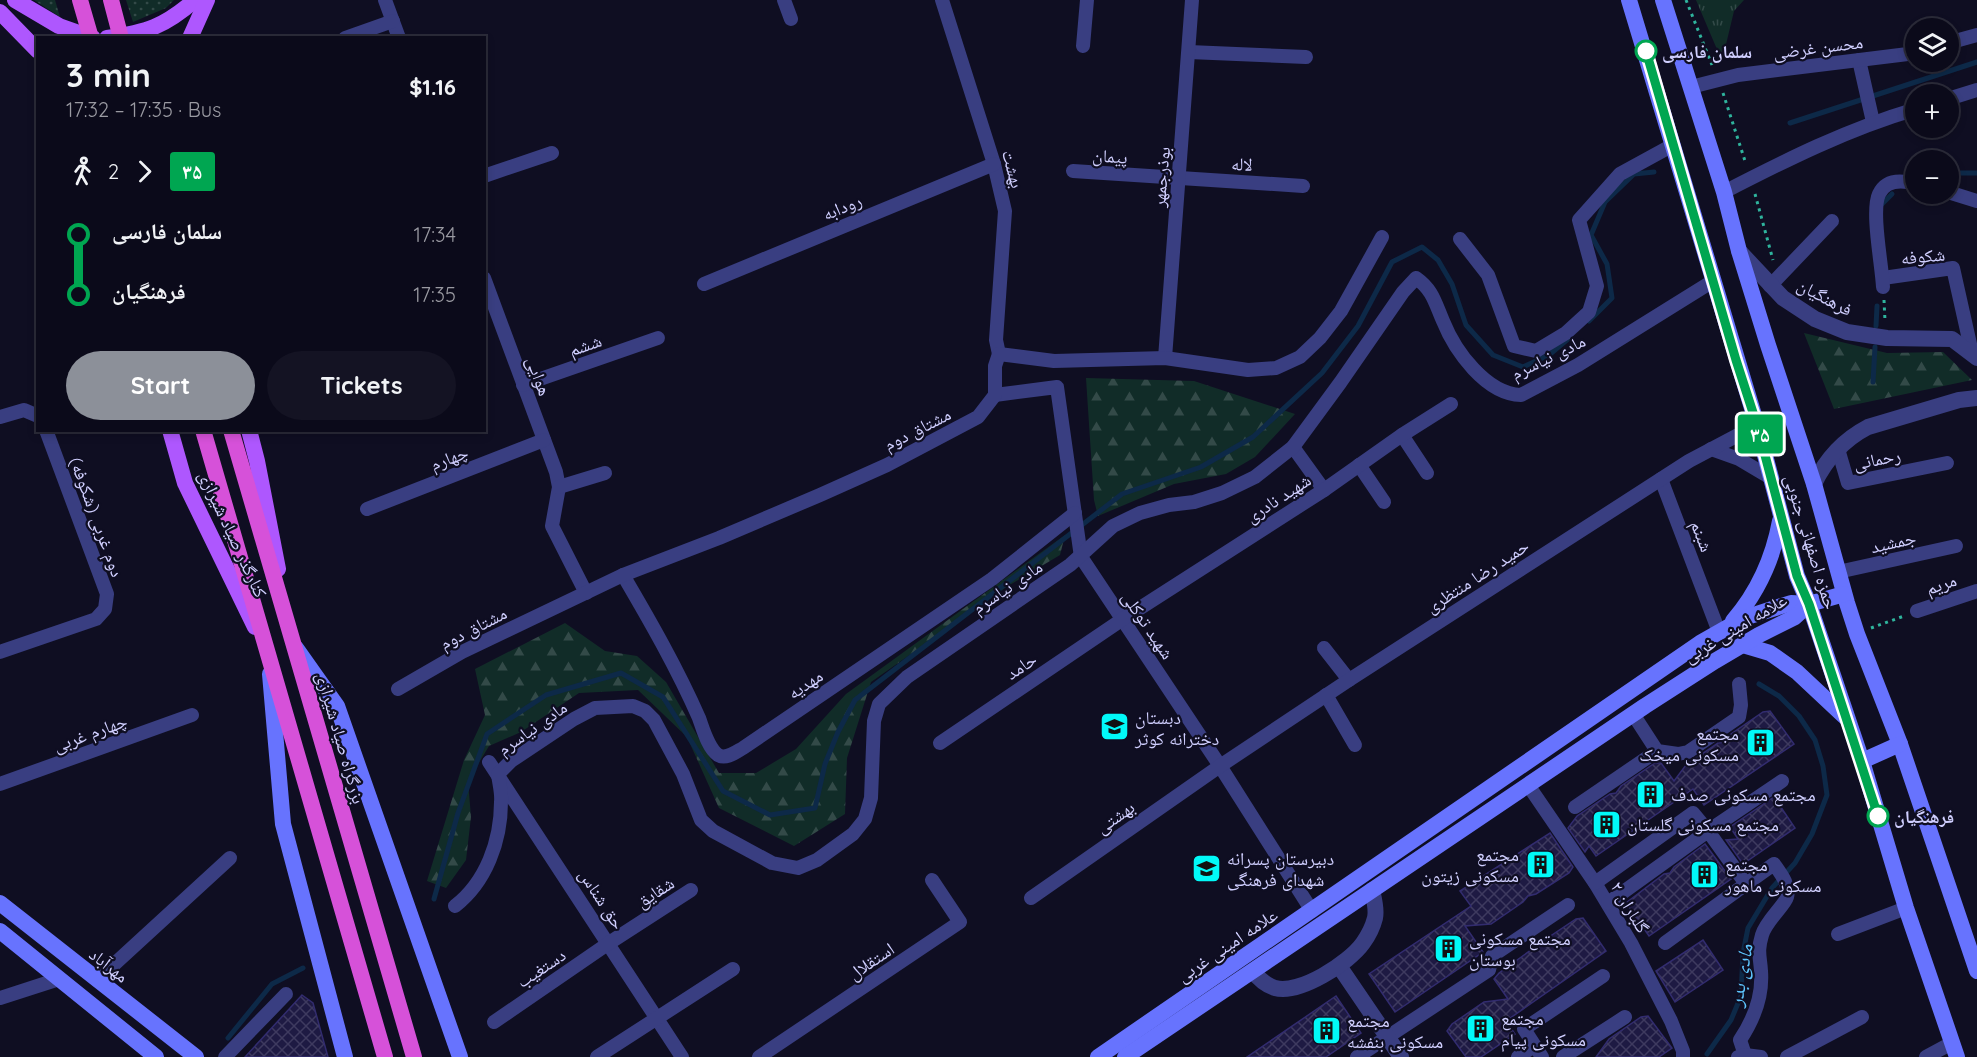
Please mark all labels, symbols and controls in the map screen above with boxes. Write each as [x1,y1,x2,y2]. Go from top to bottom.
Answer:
map controls [1905,18,1959,204]
button: layers [1905,18,1959,72]
street label: محسن غرضی [1772,30,1864,64]
marker: سلمان فارسی [1635,40,1657,62]
place label: سلمان فارسی [1662,40,1752,63]
text: 3 min [66,54,151,95]
text: $1.16 [409,73,456,101]
button: + [1905,84,1959,138]
text: 17:32 – 17:35 · Bus [66,97,221,122]
street label: پیمان [1092,143,1128,169]
street label: بوذرجمهر [1147,146,1175,209]
street label: بهشت [997,147,1029,191]
button: − [1905,150,1959,204]
street label: لاله [1231,152,1253,176]
icon: walk [66,155,99,188]
icon: forward [128,155,161,188]
text: ۳۵ [182,158,203,184]
text: 2 [108,159,119,184]
street label: رودابه [819,189,865,225]
text: سلمان فارسی [112,217,222,245]
text: 17:34 [414,222,456,247]
street label: شکوفه [1900,243,1946,269]
street label: فرهنگیان [1794,273,1856,321]
text: فرهنگیان [112,277,186,305]
text: 17:35 [413,282,456,307]
street label: ششم [566,329,605,362]
street label: مادی نیاسرم [1507,329,1590,386]
button: Start [66,351,255,420]
button: Tickets [267,351,456,420]
street label: هوایی [521,353,557,399]
street label: مشتاق دوم [880,402,955,457]
line badge: ۳۵ [1733,414,1787,454]
text: ۳۵ [1750,421,1770,447]
street label: چهارم [427,440,472,477]
street label: رحمانی [1851,443,1903,475]
street label: دوم غربی (شکوفه) [64,454,129,580]
street label: کنارگذر صیاد شیرازی [194,467,273,602]
street label: شهید نادری [1241,468,1315,528]
street label: حمزه اصفهانی جنوبی [1780,472,1842,612]
street label: شبنم [1685,517,1718,555]
street label: جمشید [1868,526,1918,558]
street label: حمید رضا منتظری [1421,534,1533,618]
street label: مادی نیاسرم [967,555,1047,620]
street label: مریم [1923,568,1960,601]
street label: شهید توکلی [1117,586,1179,664]
street label: علامه امینی غربی [1679,588,1791,668]
street label: مشتاق دوم [436,601,511,656]
street label: حامد [1001,647,1041,685]
street label: مهدیه [783,664,827,704]
street label: بزرگراه صیاد شیرازی [311,669,371,807]
street label: مادی نیاسرم [493,696,572,761]
place label: دبستان دخترانه کوثر [1134,706,1219,750]
street label: چهارم غربی [50,709,131,758]
school or university icon: دبستان دخترانه کوثر [1098,711,1130,743]
place label: مجتمع مسکونی میخک [1639,722,1739,766]
building icon: مجتمع مسکونی میخک [1744,727,1776,759]
building icon: مجتمع مسکونی صدف [1634,778,1666,810]
place label: مجتمع مسکونی صدف [1671,783,1816,807]
street label: بهشتی [1091,795,1139,839]
marker: فرهنگیان [1867,805,1889,827]
place label: فرهنگیان [1894,805,1954,828]
building icon: مجتمع مسکونی گلستان [1590,808,1622,840]
place label: مجتمع مسکونی گلستان [1627,813,1779,837]
place label: مجتمع مسکونی زیتون [1421,843,1519,887]
place label: دبیرستان پسرانه شهدای فرهنگی [1227,847,1334,891]
building icon: مجتمع مسکونی زیتون [1524,848,1556,880]
school or university icon: دبیرستان پسرانه شهدای فرهنگی [1190,852,1222,884]
place label: مجتمع مسکونی ماهور [1724,853,1821,897]
building icon: مجتمع مسکونی ماهور [1688,858,1720,890]
street label: حق شناس [574,864,630,934]
street label: شقایق [632,871,678,913]
street label: گلباران ۲ [1606,877,1655,938]
street label: علامه امینی غربی [1172,903,1282,987]
place label: مجتمع مسکونی بوستان [1469,927,1571,971]
building icon: مجتمع مسکونی بوستان [1432,932,1464,964]
street label: استقلال [843,937,899,985]
water label: مادی بدر [1722,942,1759,1010]
street label: مهرآباد [85,943,133,987]
street label: دستغیب [512,943,570,993]
place label: مجتمع مسکونی پیام [1501,1007,1586,1052]
place label: مجتمع مسکونی بنفشه [1347,1009,1443,1053]
building icon: مجتمع مسکونی پیام [1464,1012,1496,1044]
building icon: مجتمع مسکونی بنفشه [1310,1014,1342,1046]

